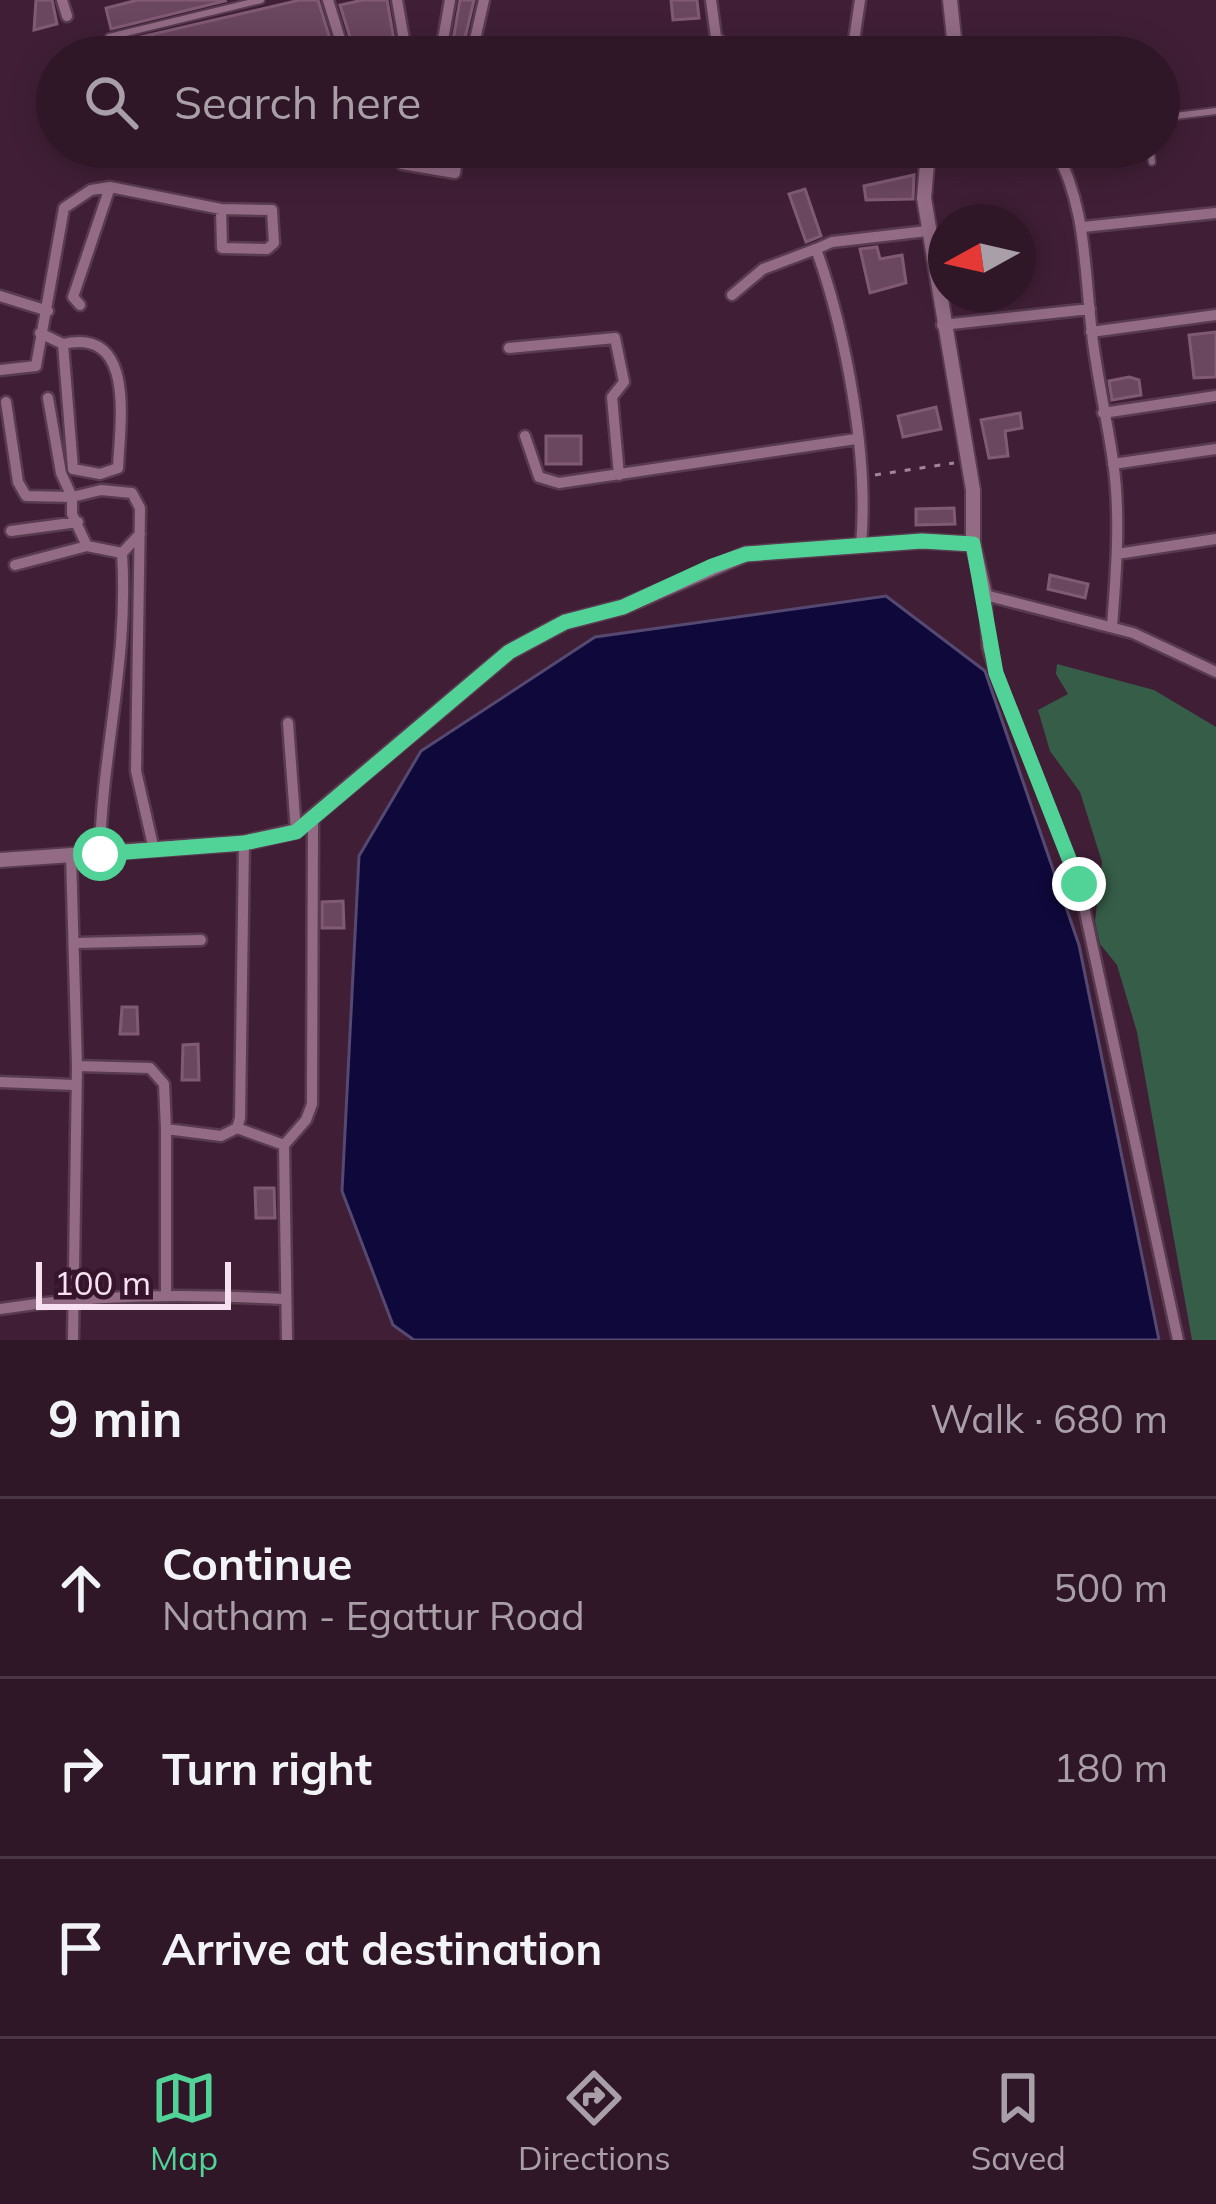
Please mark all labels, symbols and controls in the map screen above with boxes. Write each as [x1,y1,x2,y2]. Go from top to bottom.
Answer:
search box [36,36,1180,168]
icon: search [78,69,144,135]
text: Search here [174,74,421,130]
north arrow [928,204,1036,312]
route start [73,827,127,881]
route end [1052,857,1106,911]
scale bar [36,1256,231,1309]
text: 100 m [54,1262,151,1303]
text: 9 min [48,1386,183,1450]
text: Walk · 680 m [930,1394,1168,1443]
text: Continue [162,1535,352,1591]
icon: ahead [48,1555,114,1621]
text: 500 m [1053,1563,1168,1612]
text: Natham - Egattur Road [162,1591,585,1640]
icon: right [48,1735,114,1801]
text: Turn right [162,1740,372,1796]
text: 180 m [1053,1743,1168,1792]
icon: arrive [48,1915,114,1981]
text: Arrive at destination [162,1920,602,1976]
tab: Map [150,2065,218,2178]
tab: Directions [518,2065,671,2178]
tab: Saved [971,2065,1066,2178]

